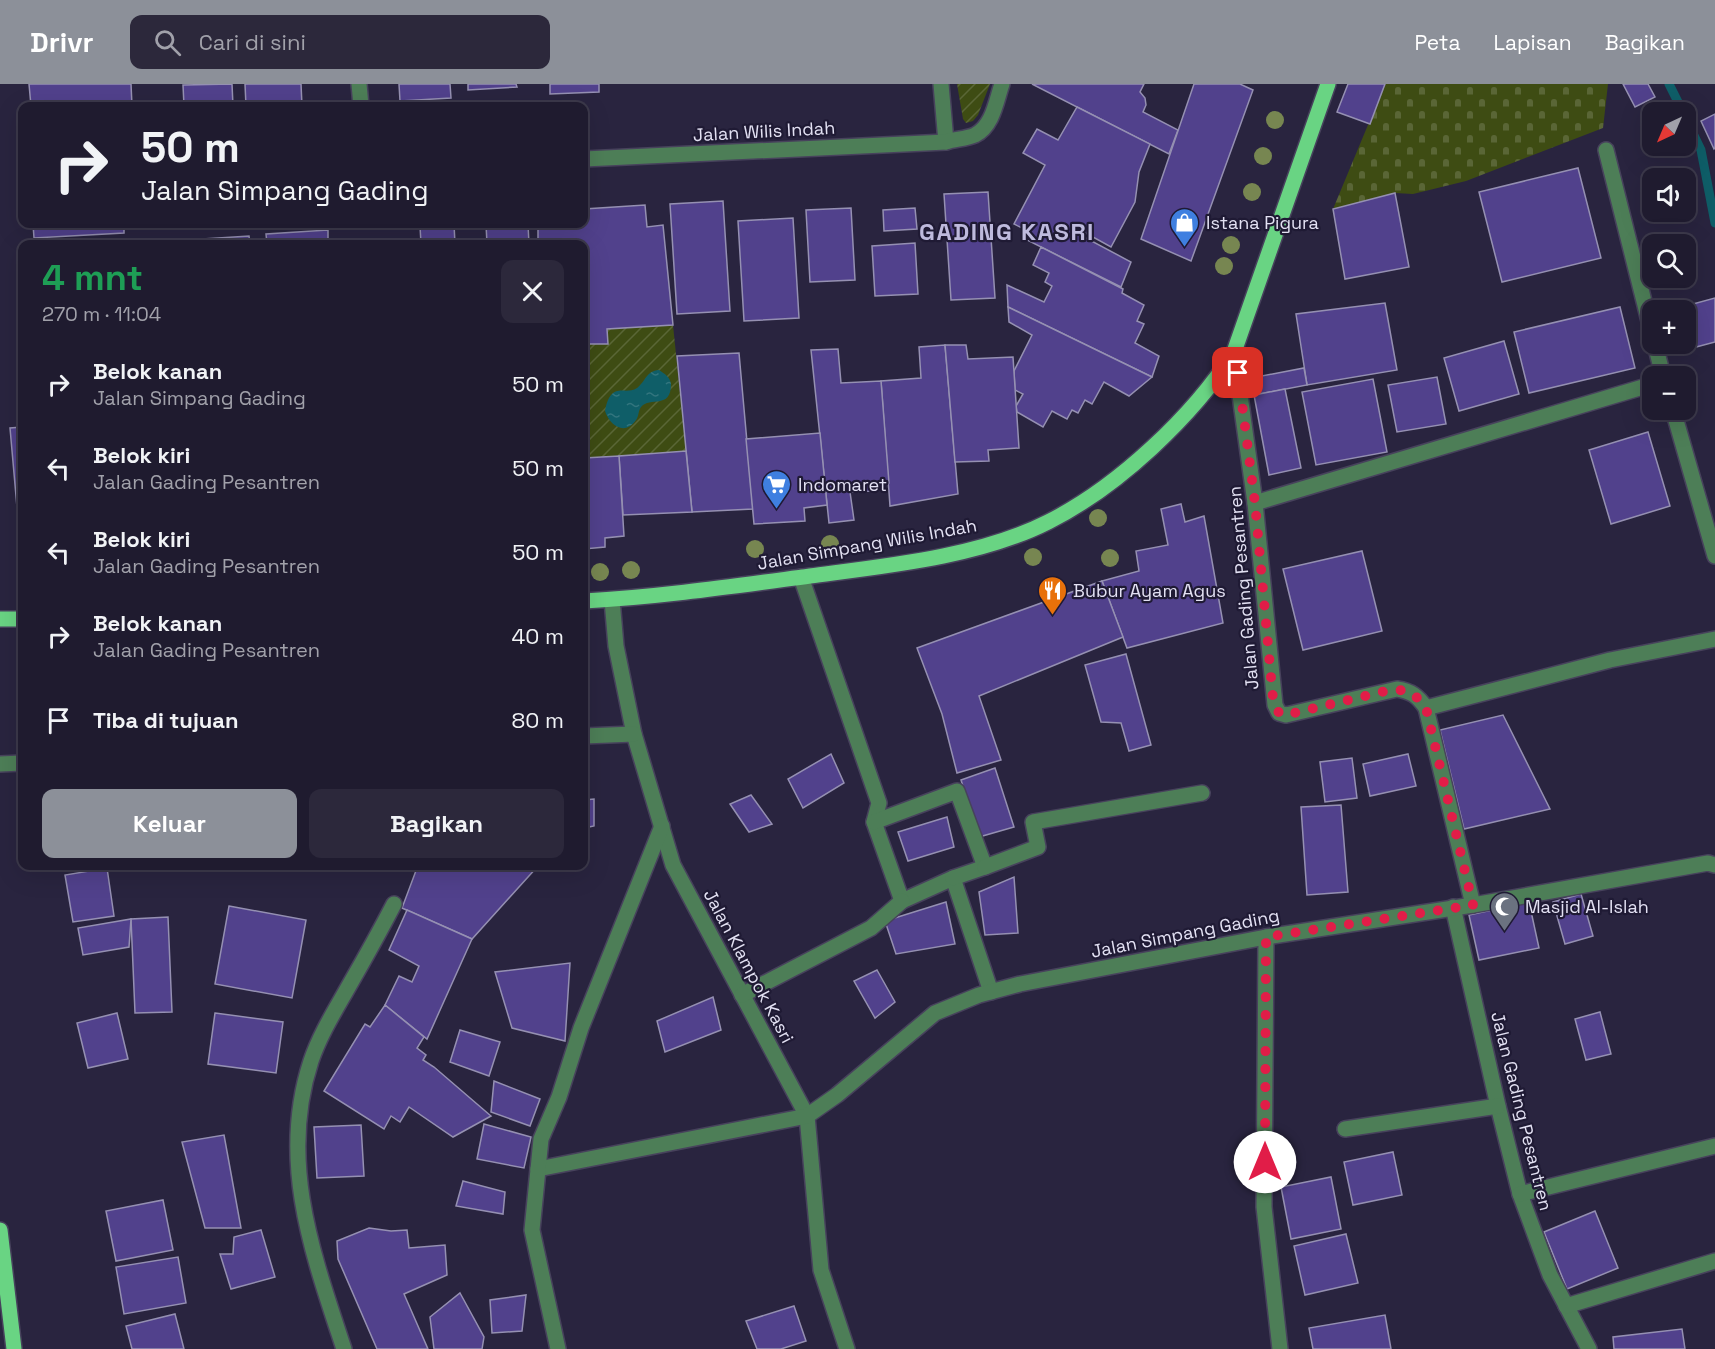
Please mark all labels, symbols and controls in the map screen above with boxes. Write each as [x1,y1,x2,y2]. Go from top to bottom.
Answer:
search box [130,15,550,69]
text: Drivr [30,24,94,60]
icon: search [151,26,184,59]
text: Cari di sini [199,28,306,56]
text: Peta [1415,29,1461,56]
text: Lapisan [1494,29,1572,56]
text: Bagikan [1605,29,1685,56]
north arrow [1642,102,1696,156]
map controls [1642,102,1696,420]
street label: Jalan Wilis Indah [692,116,836,146]
text: 50 m [141,121,240,174]
icon: right [42,126,120,204]
button: sound [1642,168,1696,222]
text: Jalan Simpang Gading [141,173,428,208]
shop icon: Istana Pigura [1169,206,1201,248]
place label: Istana Pigura [1206,211,1319,234]
district label: GADING KASRI [919,216,1095,247]
button: search [1642,234,1696,288]
text: 4 mnt [42,255,143,301]
button: close [501,260,564,323]
button: + [1642,300,1696,354]
text: 270 m · 11:04 [42,301,161,327]
pin [1212,347,1263,398]
icon: arrive [1221,356,1254,389]
text: Belok kanan [93,357,222,385]
button: − [1642,366,1696,420]
icon: right [42,368,75,401]
text: 50 m [512,370,564,398]
text: Jalan Simpang Gading [93,385,306,411]
text: Belok kiri [93,441,190,469]
icon: left [42,452,75,485]
text: 50 m [512,454,564,482]
supermarket icon: Indomaret [761,468,793,510]
text: Jalan Gading Pesantren [93,469,320,495]
place label: Indomaret [798,473,887,496]
street label: Jalan Gading Pesantren [1223,485,1263,691]
street label: Jalan Simpang Wilis Indah [755,513,979,575]
text: Belok kiri [93,525,190,553]
icon: left [42,536,75,569]
text: 50 m [512,538,564,566]
text: Jalan Gading Pesantren [93,553,320,579]
restaurant icon: Bubur Ayam Agus [1036,574,1068,616]
place label: Bubur Ayam Agus [1073,579,1226,602]
text: Belok kanan [93,609,222,637]
icon: right [42,620,75,653]
text: 40 m [512,622,564,650]
text: Jalan Gading Pesantren [93,637,320,663]
icon: arrive [42,704,75,737]
text: Tiba di tujuan [93,706,239,734]
text: 80 m [512,706,564,734]
button: Keluar [42,789,297,858]
button: Bagikan [309,789,564,858]
street label: Jalan Klampok Kasri [699,885,799,1047]
mosque icon: Masjid Al-Islah [1488,890,1520,932]
place label: Masjid Al-Islah [1525,895,1649,918]
street label: Jalan Simpang Gading [1089,903,1281,963]
street label: Jalan Gading Pesantren [1486,1009,1558,1213]
position arrow [1233,1130,1297,1194]

